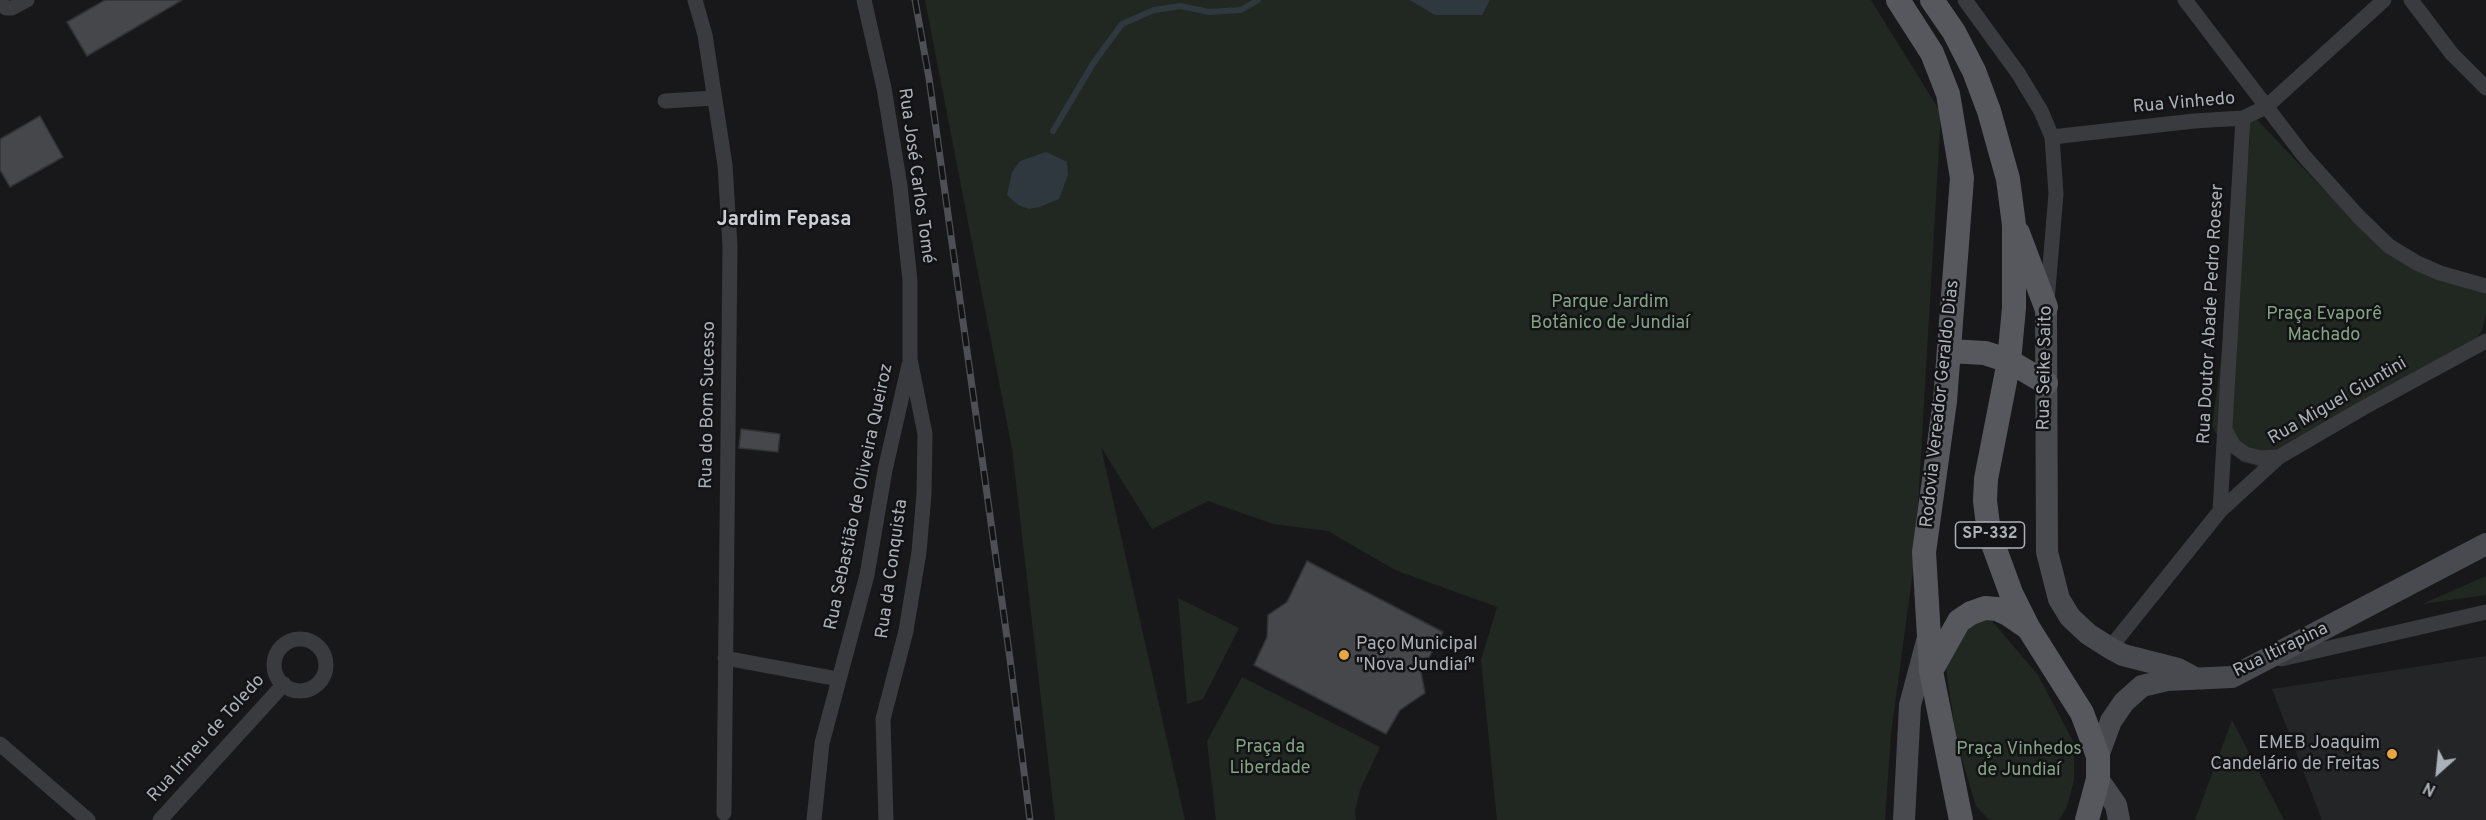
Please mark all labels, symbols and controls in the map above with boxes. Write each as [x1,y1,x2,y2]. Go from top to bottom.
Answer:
street label: Rua José Carlos Tomé [892,87,938,265]
street label: Rua Vinhedo [2132,89,2236,119]
street label: Rua Doutor Abade Pedro Roeser [2194,183,2230,445]
district label: Jardim Fepasa [717,209,851,233]
street label: Rodovia Vereador Geraldo Dias [1917,279,1965,529]
park label: Parque Jardim Botânico de Jundiaí [1530,292,1690,334]
park label: Praça Evaporê Machado [2266,304,2382,346]
street label: Rua Seike Saito [2034,305,2058,431]
street label: Rua do Bom Sucesso [697,321,721,489]
street label: Rua Miguel Giuntini [2265,354,2411,450]
street label: Rua Sebastião de Oliveira Queiroz [821,362,899,632]
street label: Rua da Conquista [873,498,913,640]
road number: SP-332 [1956,522,2024,548]
street label: Rua Itirapina [2230,619,2332,683]
place label: Paço Municipal "Nova Jundiaí" [1356,634,1478,676]
marker: Paço Municipal "Nova Jundiaí" [1337,648,1351,662]
street label: Rua Irineu de Toledo [144,671,270,807]
place label: EMEB Joaquim Candelário de Freitas [2210,733,2380,776]
park label: Praça da Liberdade [1229,737,1311,780]
park label: Praça Vinhedos de Jundiaí [1956,739,2082,782]
north arrow [2408,742,2468,802]
marker: EMEB Joaquim Candelário de Freitas [2385,747,2399,761]
text: N [2420,777,2439,800]

